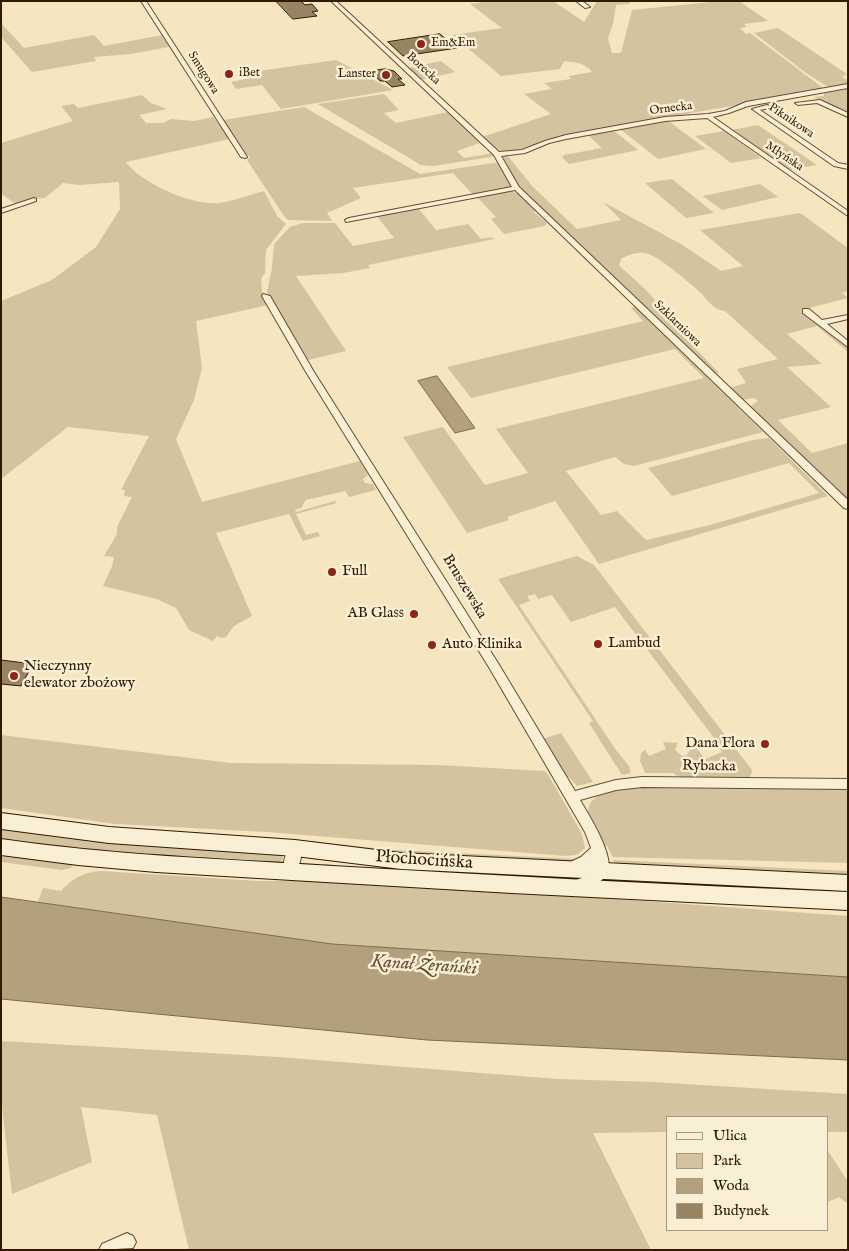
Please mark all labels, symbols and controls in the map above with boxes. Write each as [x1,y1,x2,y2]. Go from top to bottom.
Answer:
place label: Em&Em [431,37,475,51]
marker: Em&Em [415,38,427,50]
street label: Smugowa [184,49,222,97]
street label: Borecka [403,50,443,88]
place label: iBet [239,67,260,81]
marker: iBet [223,68,235,80]
place label: Lanster [338,68,376,82]
marker: Lanster [380,69,392,81]
street label: Ornecka [649,99,693,119]
street label: Piknikowa [765,101,817,141]
street label: Młyńska [762,139,806,175]
street label: Szklarniowa [650,298,704,350]
street label: Bruszewska [438,552,490,622]
place label: Full [342,563,367,581]
marker: Full [326,566,338,578]
place label: AB Glass [348,605,404,623]
marker: AB Glass [408,608,420,620]
place label: Lambud [608,635,660,653]
place label: Auto Klinika [442,636,522,654]
marker: Lambud [592,638,604,650]
marker: Auto Klinika [426,639,438,651]
place label: Nieczynny elewator zbożowy [24,658,135,693]
marker: Nieczynny elewator zbożowy [8,670,20,682]
place label: Dana Flora [685,735,755,753]
marker: Dana Flora [759,738,771,750]
street label: Rybacka [682,758,736,776]
street label: Płochocińska [374,847,474,875]
water label: Kanał Żerański [370,951,478,981]
legend [666,1116,829,1231]
text: Ulica [713,1126,747,1145]
text: Park [713,1151,742,1170]
text: Woda [713,1176,749,1195]
text: Budynek [713,1201,769,1220]

